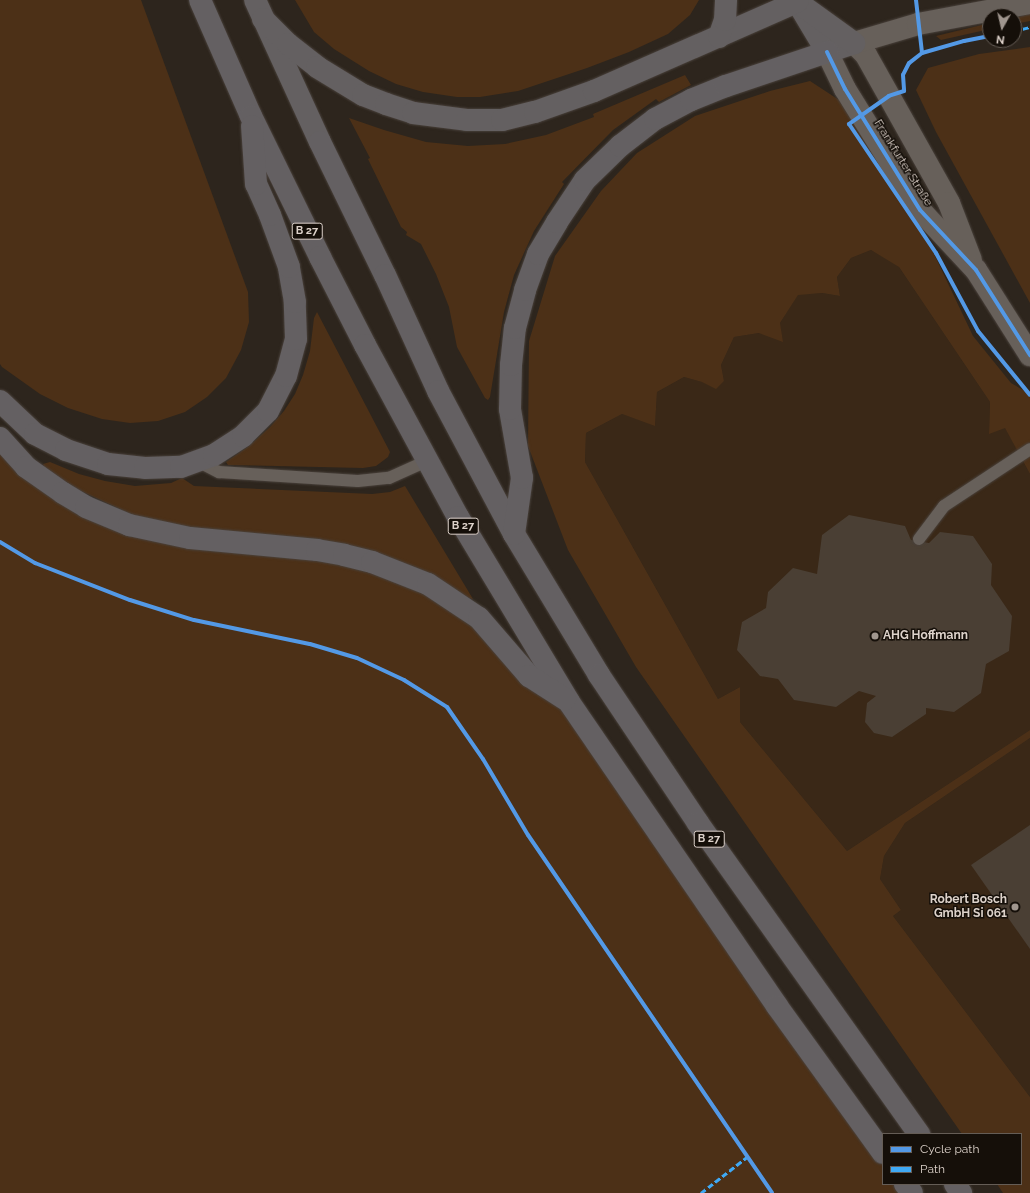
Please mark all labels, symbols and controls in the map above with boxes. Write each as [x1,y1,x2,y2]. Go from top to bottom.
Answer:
north arrow [982,8,1022,48]
text: N [995,32,1005,46]
street label: Frankfurter Straße [870,117,936,209]
road number: B 27 [291,222,323,240]
road number: B 27 [447,517,479,535]
place label: AHG Hoffmann [883,629,968,643]
marker: AHG Hoffmann [870,631,880,641]
road number: B 27 [693,830,725,848]
place label: Robert Bosch GmbH Si 061 [930,893,1007,921]
marker: Robert Bosch GmbH Si 061 [1010,902,1020,912]
legend [882,1133,1022,1185]
text: Cycle path [920,1142,979,1156]
text: Path [920,1162,945,1176]

